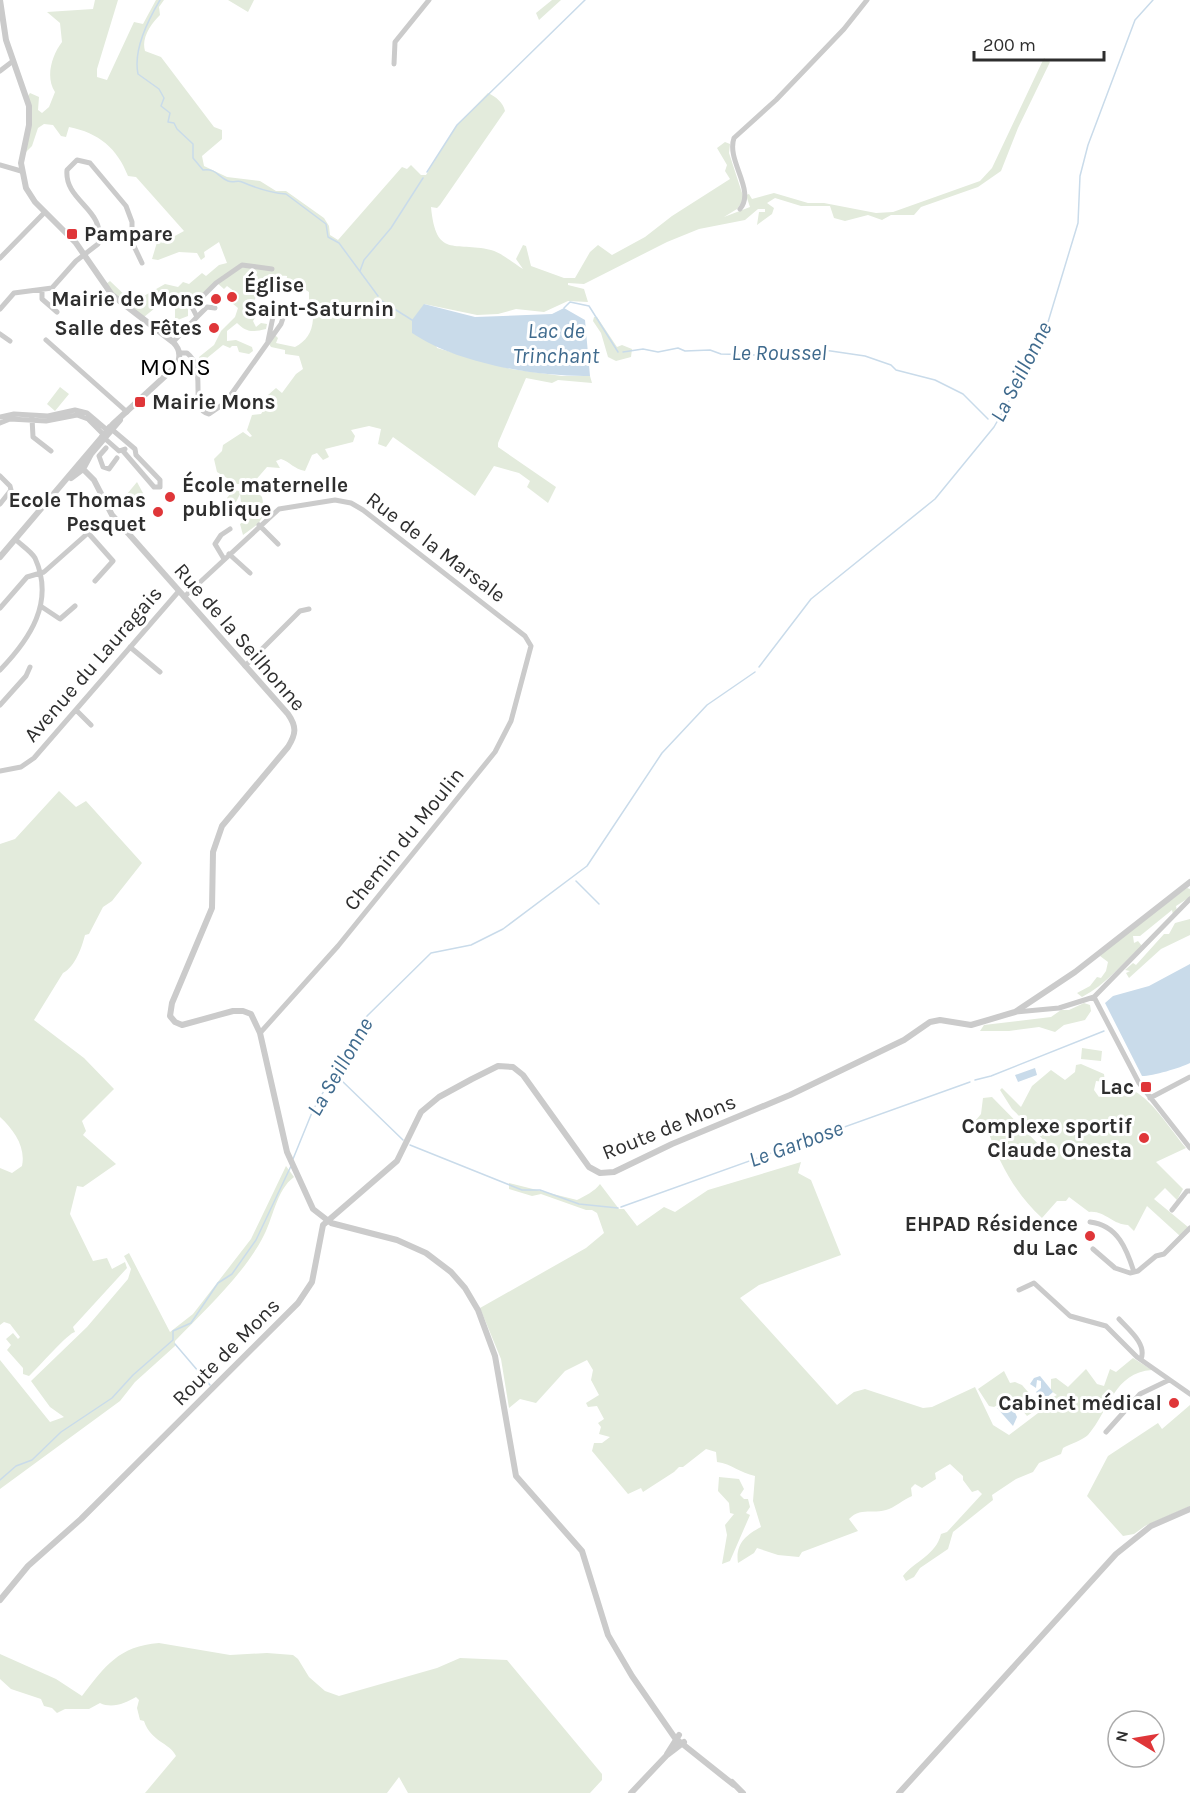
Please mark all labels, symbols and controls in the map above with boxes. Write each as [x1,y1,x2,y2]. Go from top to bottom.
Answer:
scale bar [974,24,1104,62]
text: 200 m [983,34,1036,56]
place label: Pampare [84,222,173,246]
marker: Pampare [65,227,79,241]
place label: Église Saint-Saturnin [244,271,394,321]
place label: Mairie de Mons [51,287,204,311]
marker: Église Saint-Saturnin [225,290,239,304]
marker: Mairie de Mons [209,292,223,306]
place label: Salle des Fêtes [54,316,202,340]
water label: La Seillonne [985,317,1057,427]
water label: Lac de Trinchant [513,318,600,369]
marker: Salle des Fêtes [207,321,221,335]
water label: Le Roussel [731,340,827,366]
district label: MONS [140,353,212,381]
place label: Mairie Mons [152,390,276,414]
marker: Mairie Mons [133,395,147,409]
place label: École maternelle publique [182,471,348,522]
street label: Rue de la Marsale [362,487,510,607]
place label: Ecole Thomas Pesquet [8,488,146,537]
marker: École maternelle publique [163,490,177,504]
marker: Ecole Thomas Pesquet [151,505,165,519]
street label: Rue de la Seilhonne [169,558,311,716]
street label: Avenue du Lauragais [19,581,167,747]
street label: Chemin du Moulin [339,763,469,915]
water label: La Seillonne [301,1013,379,1121]
place label: Lac [1100,1075,1134,1099]
marker: Lac [1139,1080,1153,1094]
street label: Route de Mons [599,1089,739,1165]
place label: Complexe sportif Claude Onesta [962,1114,1132,1162]
water label: Le Garbose [745,1115,847,1173]
marker: Complexe sportif Claude Onesta [1137,1131,1151,1145]
place label: EHPAD Résidence du Lac [905,1212,1078,1260]
marker: EHPAD Résidence du Lac [1083,1229,1097,1243]
street label: Route de Mons [167,1293,285,1411]
place label: Cabinet médical [998,1391,1162,1415]
marker: Cabinet médical [1167,1396,1181,1410]
north arrow [1106,1709,1166,1769]
text: N [1111,1729,1132,1744]

